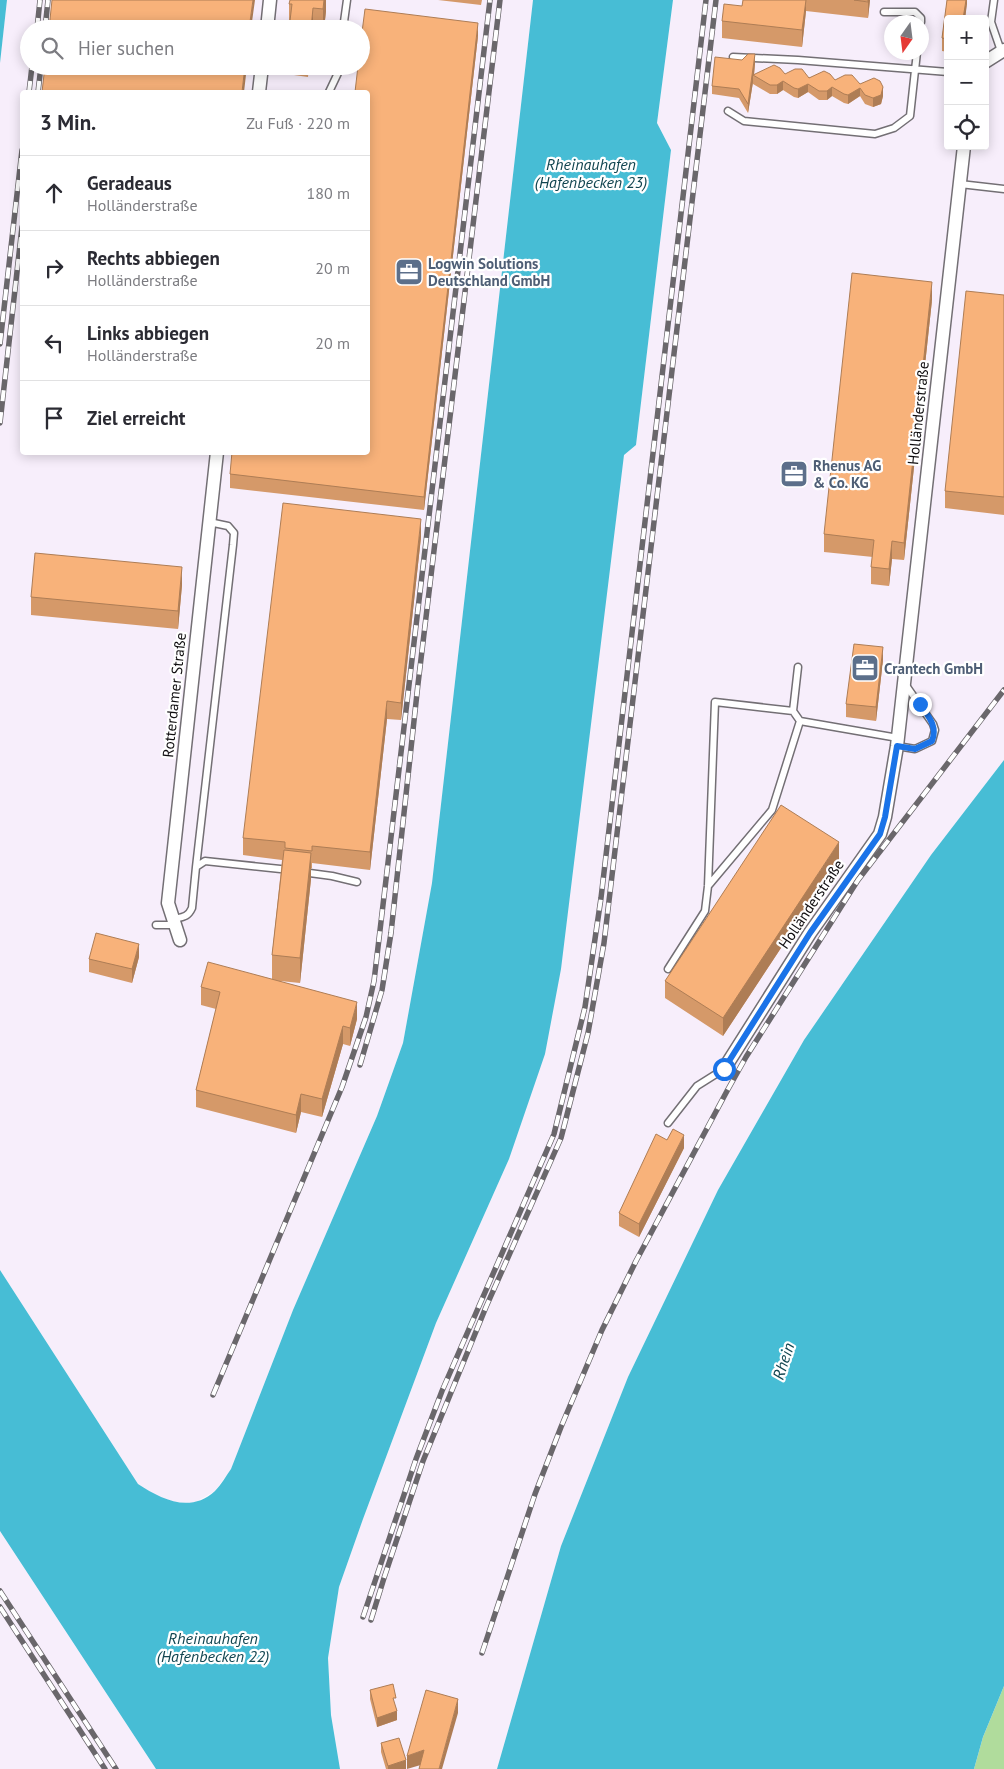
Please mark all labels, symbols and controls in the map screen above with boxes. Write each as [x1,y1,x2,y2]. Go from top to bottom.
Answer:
north arrow [884,15,929,60]
map controls [944,15,989,150]
button: + [944,15,989,60]
search box [20,20,370,75]
icon: search [38,34,66,62]
text: Hier suchen [78,36,174,60]
button: − [944,60,989,105]
button: locate [944,105,989,150]
text: 3 Min. [40,109,96,136]
text: Zu Fuß · 220 m [246,113,350,133]
water label: Rheinauhafen (Hafenbecken 23) [535,154,647,192]
text: Geradeaus [87,171,172,195]
icon: ahead [40,179,68,207]
text: 180 m [307,183,350,203]
text: Holländerstraße [87,195,198,215]
text: Rechts abbiegen [87,246,220,270]
icon: right [40,254,68,282]
place label: Logwin Solutions Deutschland GmbH [428,254,550,290]
office icon: Logwin Solutions Deutschland GmbH [394,257,424,287]
text: 20 m [315,258,350,278]
text: Holländerstraße [87,270,198,290]
text: Links abbiegen [87,321,209,345]
icon: left [40,329,68,357]
text: 20 m [315,333,350,353]
text: Holländerstraße [87,345,198,365]
street label: Holländerstraße [903,360,933,466]
icon: arrive [40,404,68,432]
text: Ziel erreicht [87,406,185,430]
place label: Rhenus AG & Co. KG [813,456,881,492]
office icon: Rhenus AG & Co. KG [779,459,809,489]
street label: Rotterdamer Straße [158,632,190,758]
office icon: Crantech GmbH [850,653,880,683]
place label: Crantech GmbH [884,659,983,678]
route end [909,693,932,716]
street label: Holländerstraße [774,856,848,952]
route start [713,1058,736,1081]
water label: Rhein [768,1340,798,1382]
water label: Rheinauhafen (Hafenbecken 22) [157,1628,269,1666]

